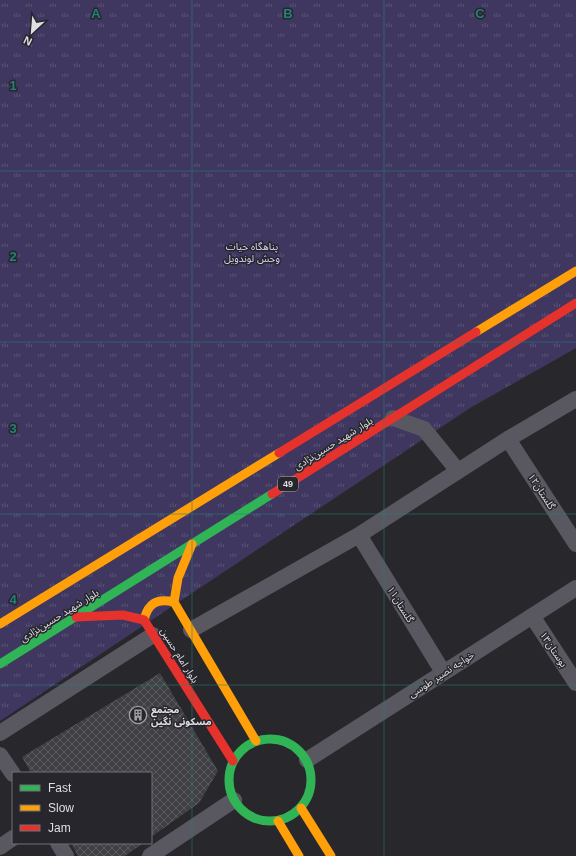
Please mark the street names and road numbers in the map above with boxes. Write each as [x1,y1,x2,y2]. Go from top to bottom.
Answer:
street label: بلوار شهید حسین‌نژادی [292,415,375,473]
street label: گلستان۱۲ [526,471,558,512]
road number: 49 [278,477,298,491]
street label: گلستان۱۱ [385,584,416,625]
street label: بلوار شهید حسین‌نژادی [18,587,101,645]
street label: بلوار امام حسین [156,626,201,687]
street label: بوستان۱۳ [537,630,570,670]
street label: خواجه نصیر طوسی [406,649,477,701]

